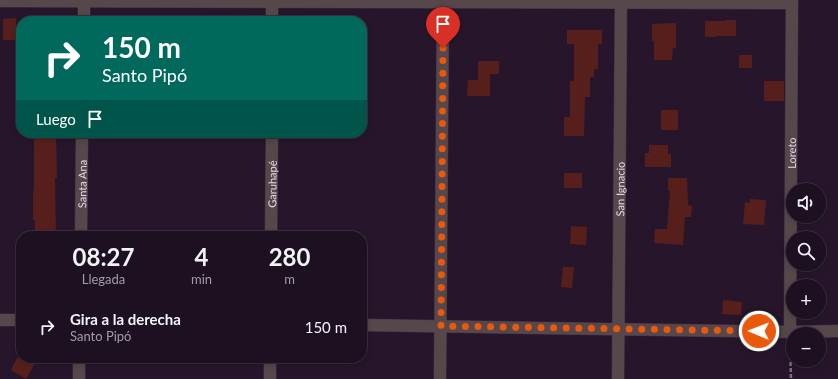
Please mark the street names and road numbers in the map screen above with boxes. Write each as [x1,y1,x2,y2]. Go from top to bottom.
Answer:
street label: Loreto [784,137,798,169]
street label: Santa Ana [75,160,88,208]
street label: Garuhapé [265,160,278,208]
street label: San Ignacio [613,162,626,216]

